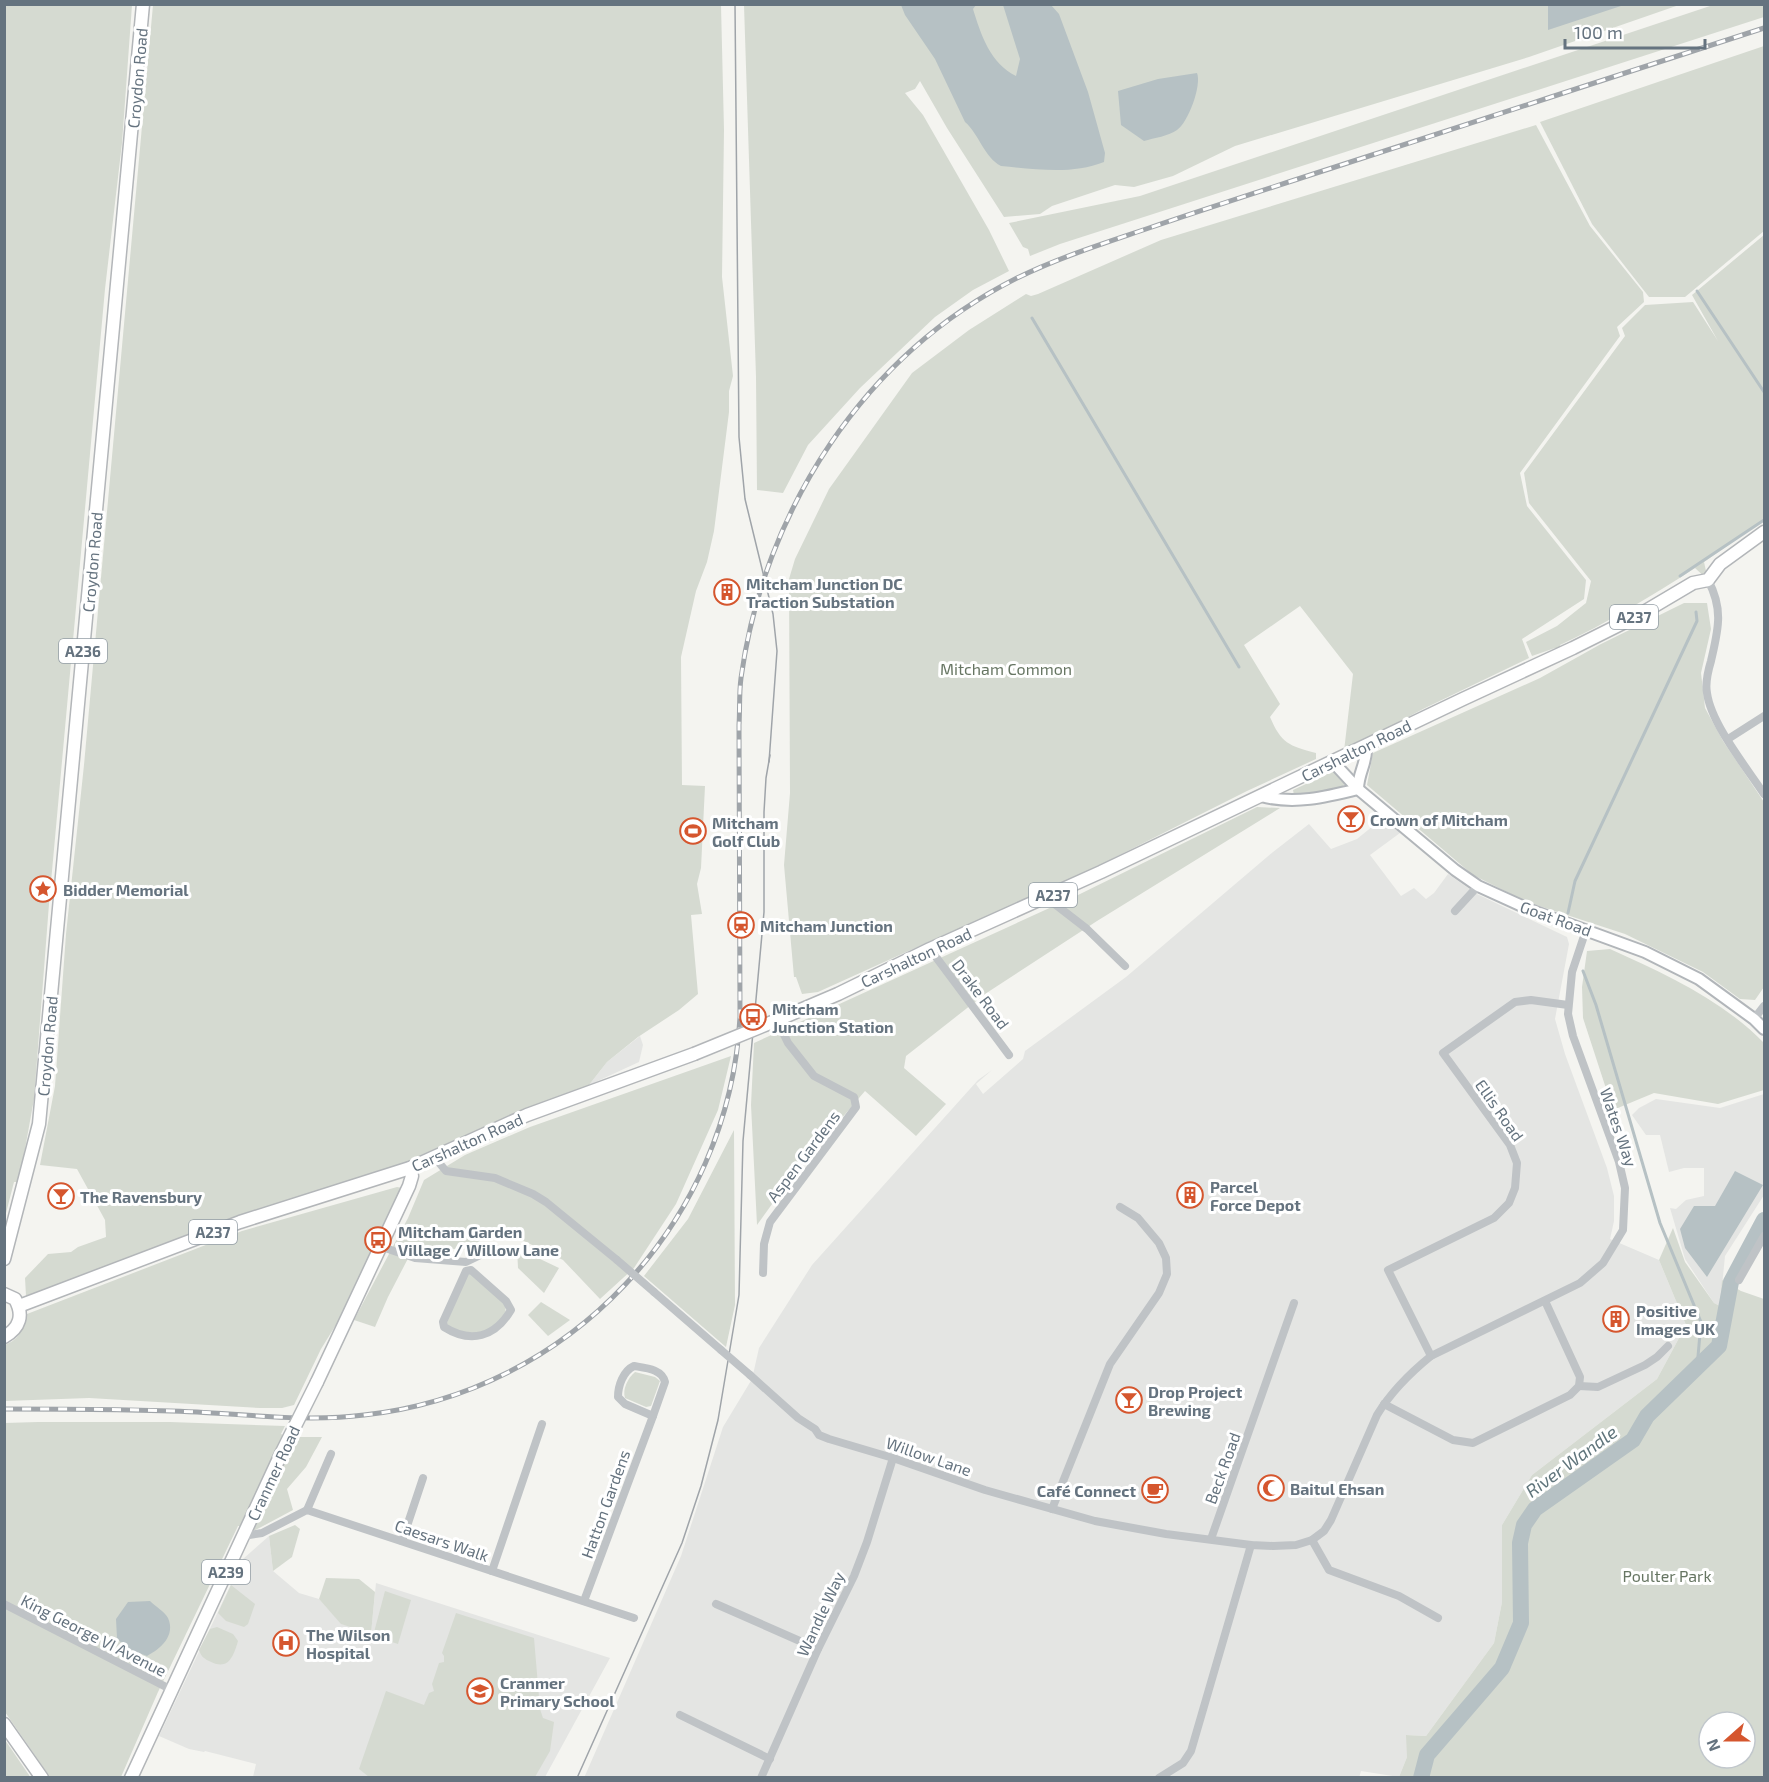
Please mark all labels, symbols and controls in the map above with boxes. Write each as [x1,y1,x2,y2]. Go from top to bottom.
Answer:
scale bar [1565,12,1704,50]
text: 100 m [1574,21,1623,43]
street label: Croydon Road [123,27,151,129]
street label: Croydon Road [78,511,106,613]
place label: Mitcham Junction DC Traction Substation [746,574,903,611]
building icon: Mitcham Junction DC Traction Substation [712,577,742,607]
road number: A237 [1610,605,1658,629]
road number: A236 [59,639,107,663]
park label: Mitcham Common [940,659,1072,678]
street label: Carshalton Road [1298,715,1414,785]
bar icon: Crown of Mitcham [1336,804,1366,834]
place label: Crown of Mitcham [1370,810,1508,829]
place label: Mitcham Golf Club [712,813,780,850]
sports icon: Mitcham Golf Club [678,816,708,846]
place icon: Bidder Memorial [28,874,58,904]
place label: Bidder Memorial [63,880,189,899]
road number: A237 [1029,883,1077,907]
street label: Goat Road [1518,896,1594,940]
station icon: Mitcham Junction [726,910,756,940]
place label: Mitcham Junction [760,916,893,935]
street label: Carshalton Road [858,923,974,991]
street label: Drake Road [949,955,1013,1033]
street label: Croydon Road [33,995,61,1097]
place label: Mitcham Junction Station [772,999,894,1036]
bus stop icon: Mitcham Junction Station [738,1002,768,1032]
street label: Ellis Road [1472,1075,1528,1145]
street label: Wates Way [1597,1085,1642,1169]
street label: Aspen Gardens [763,1107,843,1205]
street label: Carshalton Road [408,1109,526,1175]
place label: Parcel Force Depot [1210,1177,1301,1214]
building icon: Parcel Force Depot [1175,1180,1205,1210]
bar icon: The Ravensbury [46,1181,76,1211]
place label: The Ravensbury [80,1187,202,1207]
road number: A237 [189,1220,237,1244]
place label: Mitcham Garden Village / Willow Lane [398,1222,559,1259]
bus stop icon: Mitcham Garden Village / Willow Lane [363,1225,393,1255]
place label: Positive Images UK [1636,1301,1716,1338]
building icon: Positive Images UK [1601,1304,1631,1334]
place label: Drop Project Brewing [1148,1382,1243,1419]
bar icon: Drop Project Brewing [1114,1385,1144,1415]
water label: River Wandle [1521,1420,1621,1502]
street label: Cranmer Road [243,1422,303,1524]
street label: Beck Road [1200,1430,1244,1506]
street label: Willow Lane [884,1433,974,1479]
street label: Hatton Gardens [577,1447,633,1561]
mosque icon: Baitul Ehsan [1256,1473,1286,1503]
cafe icon: Café Connect [1140,1475,1170,1505]
place label: Baitul Ehsan [1290,1479,1384,1498]
place label: Café Connect [1037,1481,1136,1500]
street label: Caesars Walk [393,1515,491,1565]
road number: A239 [202,1560,250,1584]
park label: Poulter Park [1622,1566,1712,1585]
street label: Wandle Way [792,1568,848,1659]
street label: King George VI Avenue [18,1590,170,1680]
place label: The Wilson Hospital [306,1625,390,1662]
hospital icon: The Wilson Hospital [271,1628,301,1658]
place label: Cranmer Primary School [500,1673,615,1711]
school or university icon: Cranmer Primary School [465,1676,495,1706]
north arrow [1697,1710,1757,1770]
text: N [1702,1737,1723,1754]

